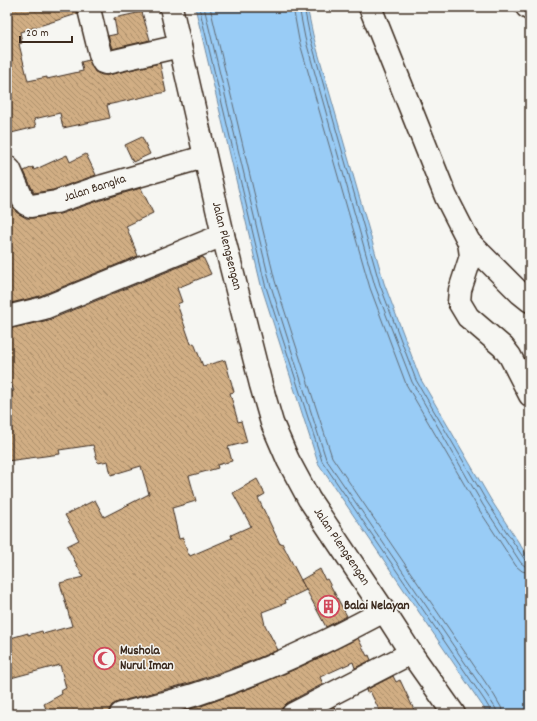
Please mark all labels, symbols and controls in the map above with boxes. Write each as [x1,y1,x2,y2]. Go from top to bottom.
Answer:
scale bar [20,18,72,44]
text: 20 m [26,25,49,42]
street label: Jalan Bangka [61,170,129,208]
street label: Jalan Plengsengan [206,200,246,292]
street label: Jalan Plengsengan [308,504,374,590]
building icon: Balai Nelayan [316,593,342,619]
place label: Balai Nelayan [344,597,410,616]
place label: Mushola Nurul Iman [120,642,174,676]
mosque icon: Mushola Nurul Iman [91,645,117,671]

